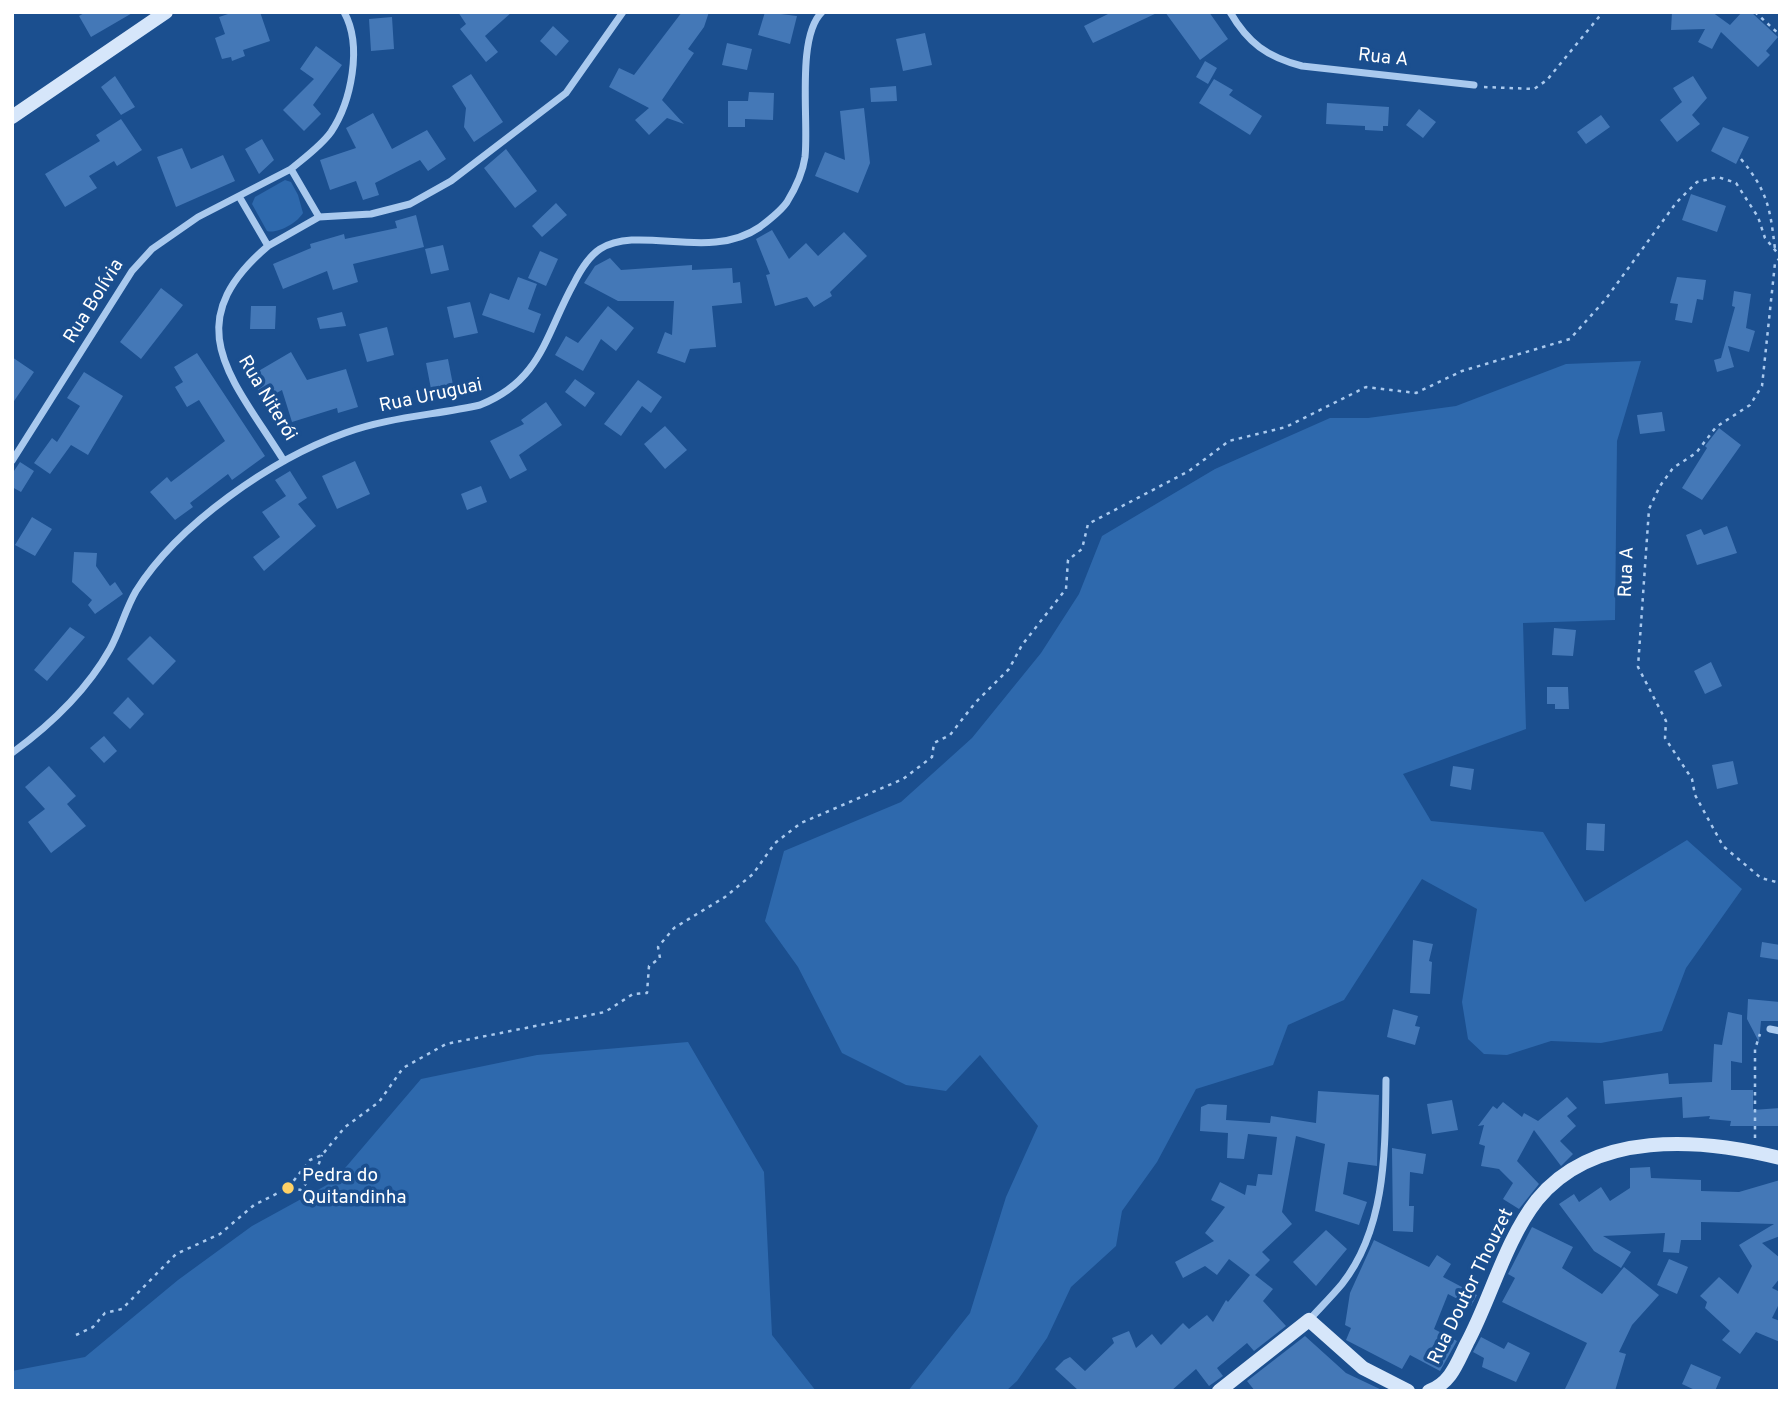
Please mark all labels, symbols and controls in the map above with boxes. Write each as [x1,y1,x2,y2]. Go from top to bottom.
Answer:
street label: Rua A [1357,45,1409,73]
street label: Rua Bolívia [60,256,130,348]
street label: Rua Niterói [232,352,300,446]
street label: Rua Uruguai [377,375,485,419]
street label: Rua A [1616,546,1640,598]
place label: Pedra do Quitandinha [302,1166,407,1210]
marker: Pedra do Quitandinha [280,1180,296,1196]
street label: Rua Doutor Thouzet [1424,1205,1520,1369]

